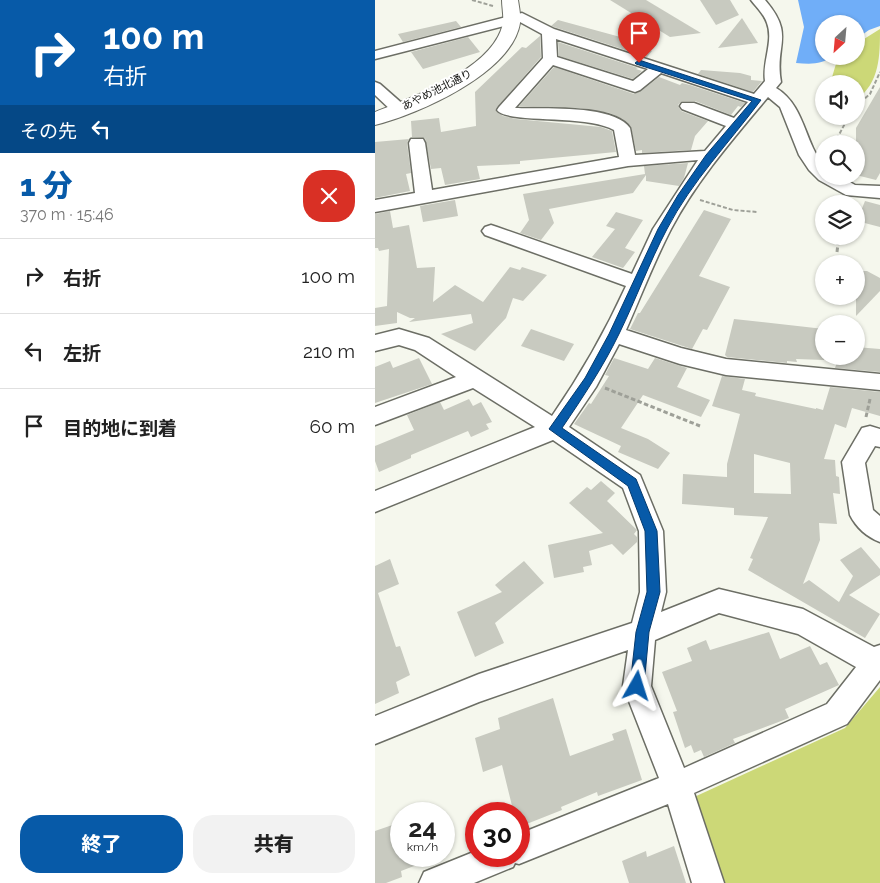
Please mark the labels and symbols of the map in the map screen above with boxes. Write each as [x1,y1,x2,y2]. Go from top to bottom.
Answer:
pin [618,12,660,63]
north arrow [815,15,865,65]
street label: あやめ池北通り [400,67,474,113]
position arrow [610,659,662,711]
speed limit sign: 30 [465,802,530,867]

